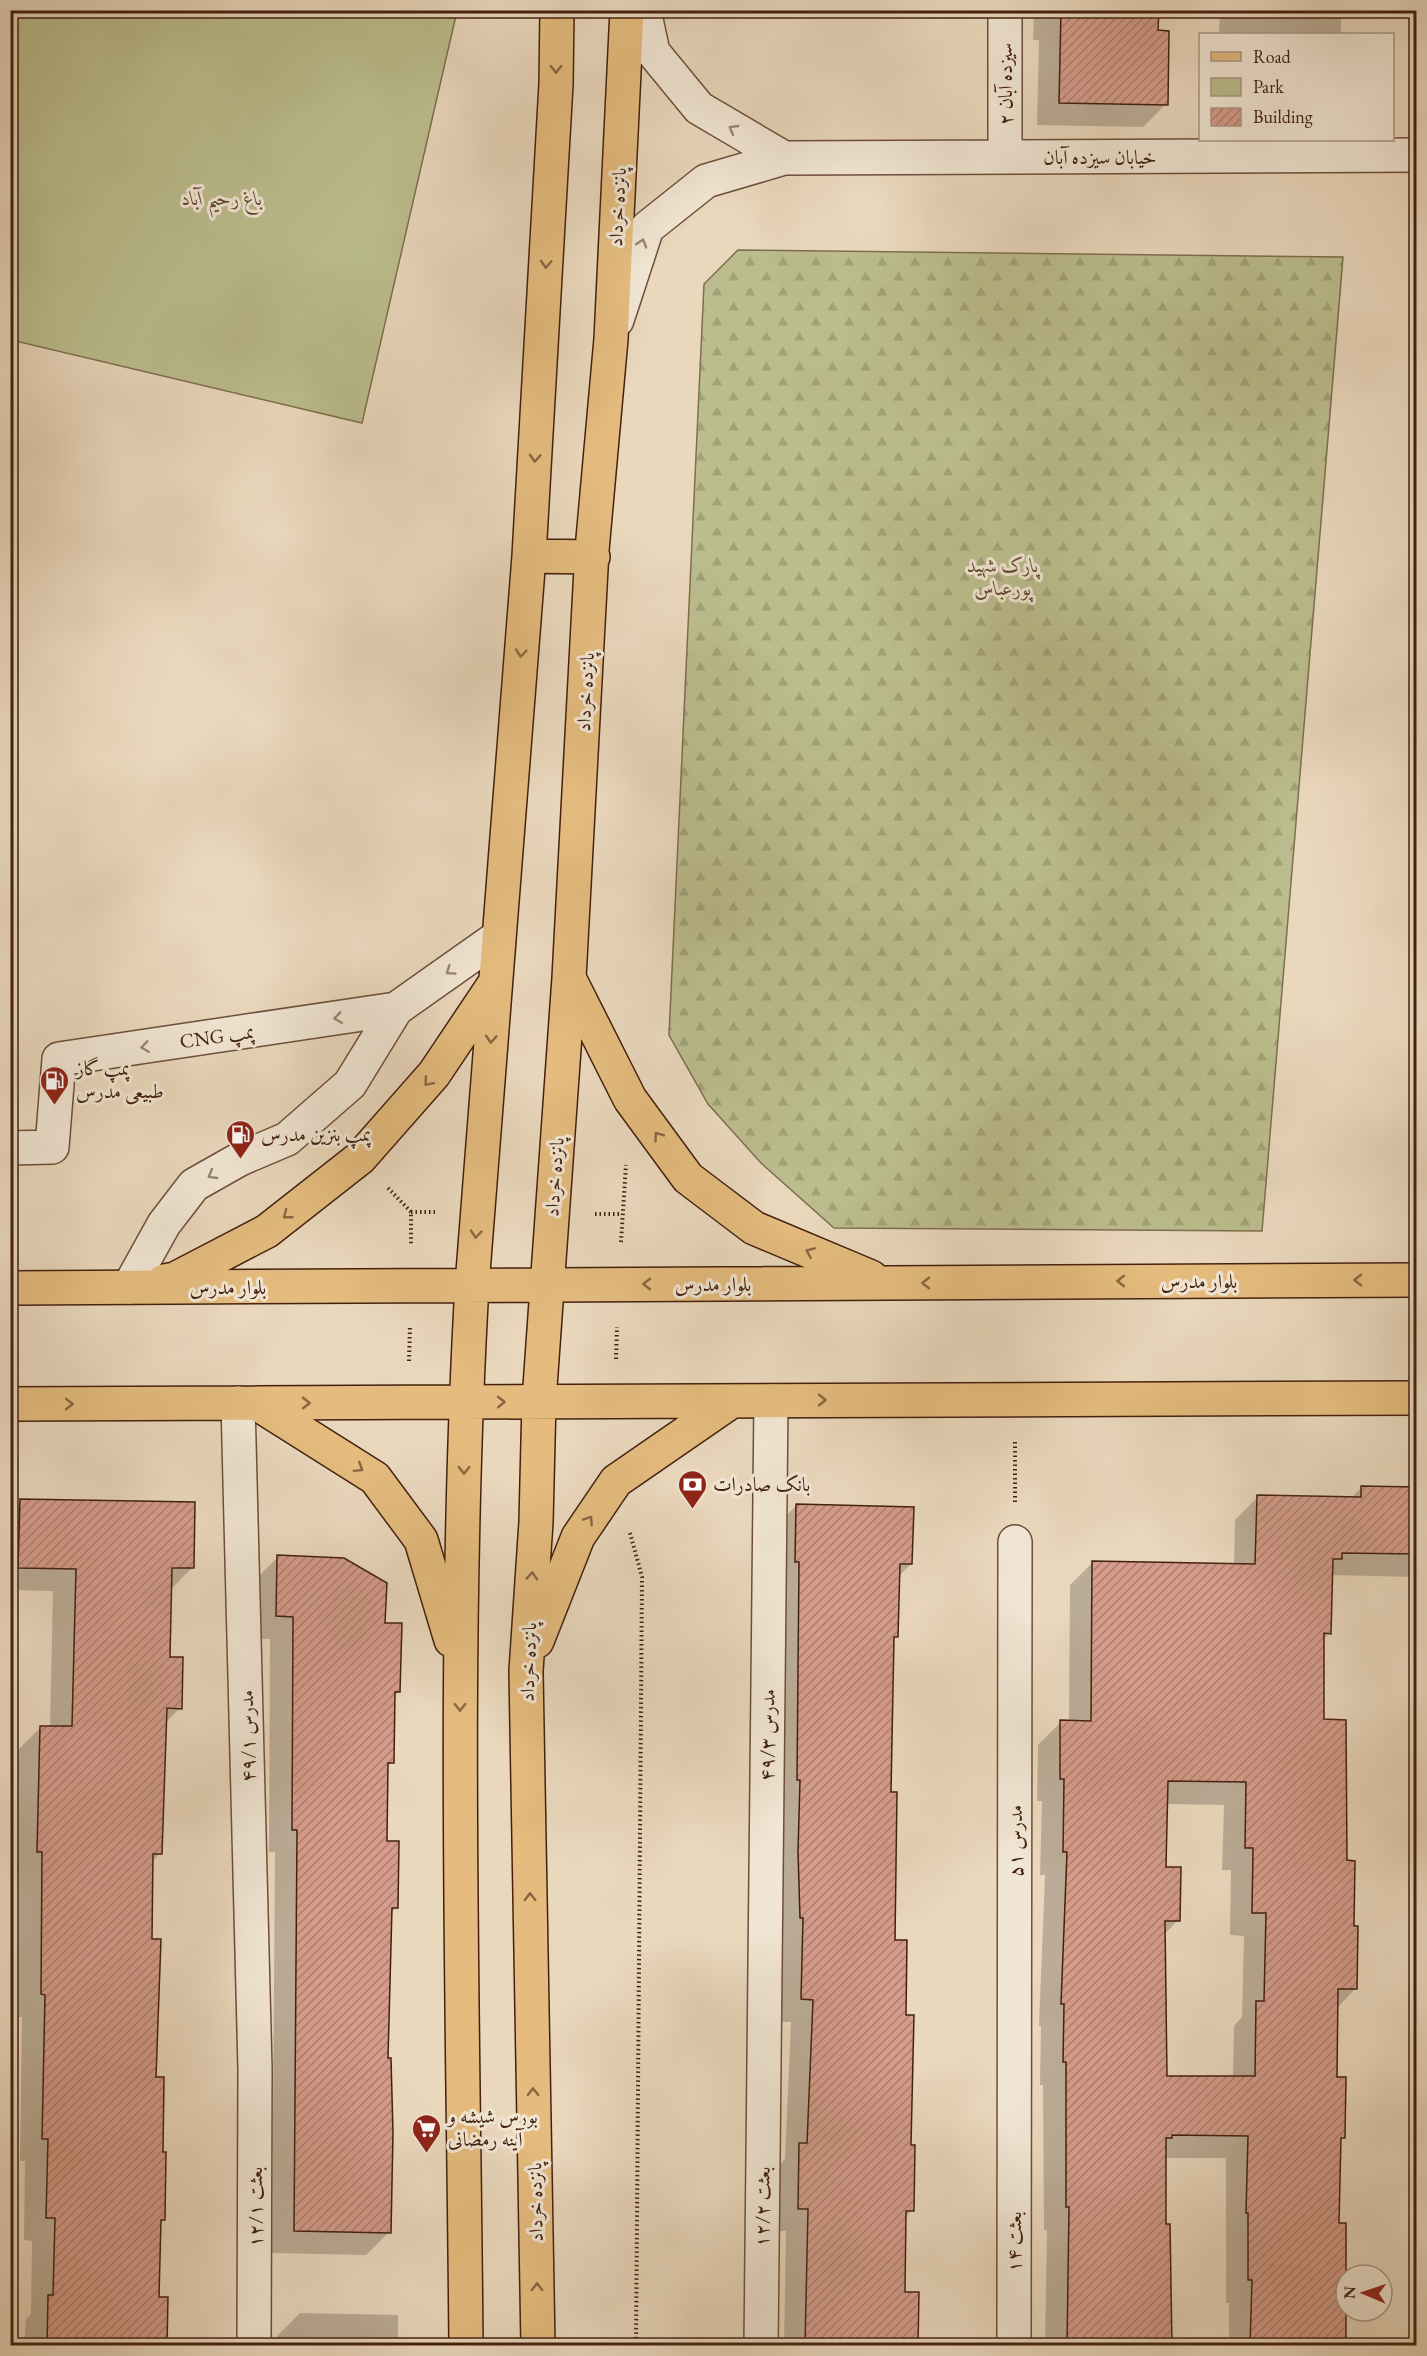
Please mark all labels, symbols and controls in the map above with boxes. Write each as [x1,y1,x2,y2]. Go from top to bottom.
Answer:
legend [1199,33,1394,141]
street label: سیزده آبان ۲ [992,43,1018,125]
text: Road [1253,45,1292,68]
one-way arrow [550,64,562,73]
text: Park [1253,75,1284,98]
text: Building [1253,105,1313,128]
one-way arrow [729,124,739,136]
street label: خیابان سیزده آبان [1043,144,1157,170]
street label: پانزده خرداد [602,165,634,248]
park label: باغ رحیم آباد [181,185,263,218]
one-way arrow [634,238,647,249]
one-way arrow [539,259,552,268]
one-way arrow [528,454,541,463]
park label: پارک شهید پورعباس [967,552,1041,603]
one-way arrow [515,648,528,657]
street label: پانزده خرداد [570,650,602,733]
one-way arrow [446,964,457,975]
one-way arrow [334,1011,343,1023]
street label: CNG پمپ [178,1018,257,1056]
one-way arrow [485,1035,498,1044]
one-way arrow [141,1040,150,1052]
place label: پمپ گاز طبیعی مدرس [74,1055,164,1105]
fuel station icon: پمپ گاز طبیعی مدرس [39,1064,71,1106]
one-way arrow [424,1075,435,1085]
fuel station icon: پمپ بنزین مدرس [224,1118,256,1160]
place label: پمپ بنزین مدرس [261,1121,372,1149]
one-way arrow [654,1132,665,1143]
street label: پانزده خرداد [538,1135,572,1218]
one-way arrow [208,1168,218,1179]
one-way arrow [283,1208,294,1219]
one-way arrow [470,1229,483,1238]
one-way arrow [805,1247,816,1259]
street label: بلوار مدرس [1161,1268,1237,1294]
street label: بلوار مدرس [675,1271,751,1297]
street label: بلوار مدرس [190,1274,266,1300]
one-way arrow [1354,1274,1363,1286]
one-way arrow [1117,1275,1126,1288]
one-way arrow [922,1276,931,1289]
one-way arrow [643,1278,652,1290]
one-way arrow [817,1394,826,1406]
one-way arrow [496,1396,505,1408]
one-way arrow [301,1397,310,1409]
one-way arrow [64,1398,73,1410]
one-way arrow [352,1461,363,1472]
one-way arrow [458,1466,470,1475]
bank icon: بانک صادرات [676,1468,708,1510]
place label: بانک صادرات [713,1471,810,1497]
one-way arrow [582,1516,593,1527]
one-way arrow [526,1572,539,1581]
street label: پانزده خرداد [514,1621,544,1702]
street label: مدرس ۴۹/۳ [753,1689,781,1781]
street label: مدرس ۴۹/۱ [233,1690,261,1782]
one-way arrow [454,1703,466,1712]
street label: مدرس ۵۱ [1002,1805,1028,1877]
one-way arrow [524,1893,536,1902]
one-way arrow [527,2088,540,2097]
place label: بورس شیشه و آینه رمضانی [446,2103,538,2152]
supermarket icon: بورس شیشه و آینه رمضانی [411,2112,443,2154]
street label: پانزده خرداد [521,2161,551,2242]
street label: بعثت ۱۲/۲ [748,2166,776,2248]
street label: بعثت ۱۲/۱ [242,2167,268,2247]
street label: بعثت ۱۴ [1001,2211,1027,2273]
north arrow [1334,2263,1394,2323]
one-way arrow [531,2283,543,2292]
text: N [1339,2286,1360,2299]

